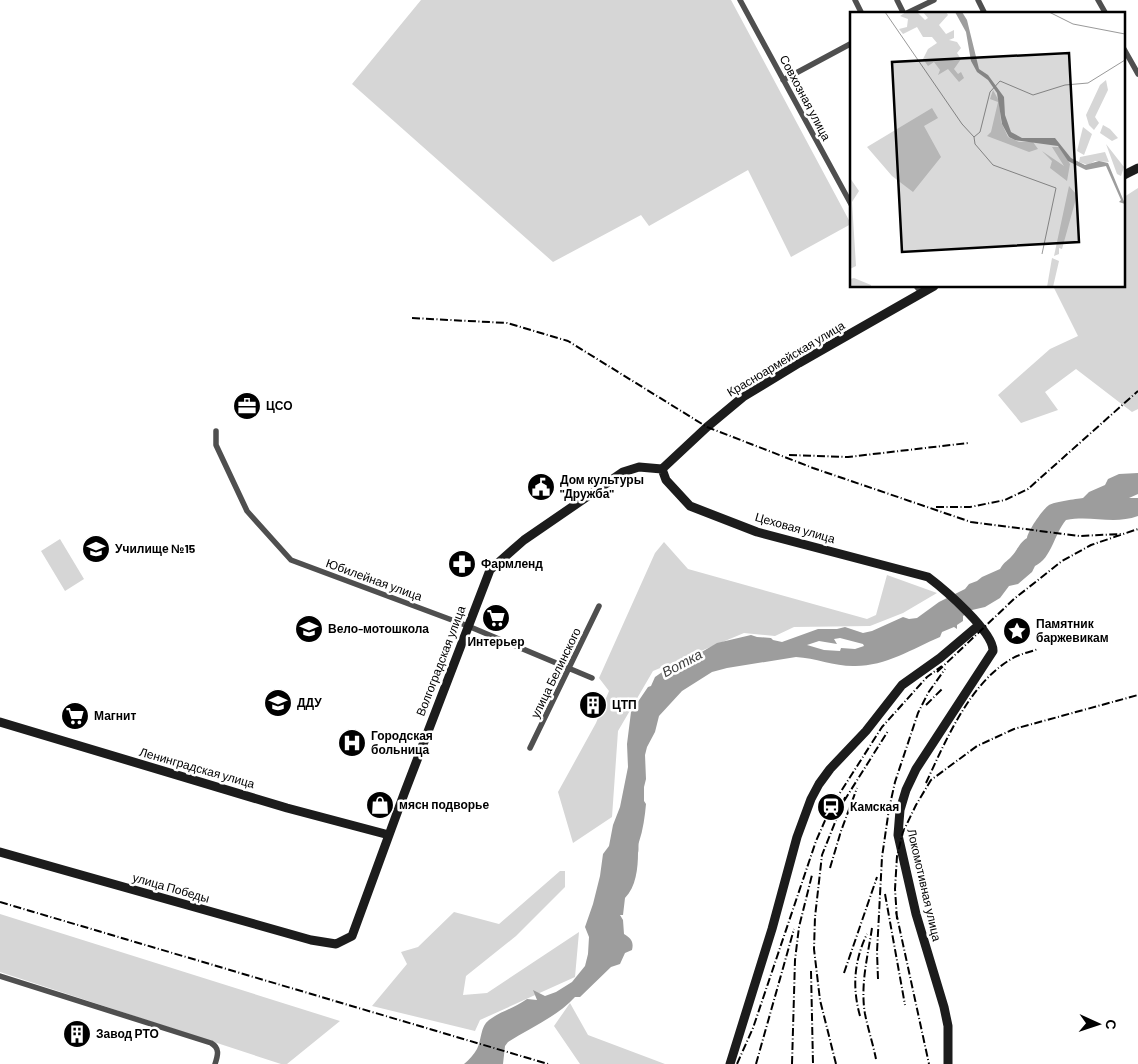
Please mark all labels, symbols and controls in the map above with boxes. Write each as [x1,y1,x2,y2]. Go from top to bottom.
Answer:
inset map [850,12,1126,288]
street label: Совхозная улица [777,52,834,143]
street label: Красноармейская улица [724,317,848,400]
office icon: ЦСО [232,391,262,421]
place label: ЦСО [266,398,292,413]
public building icon: Дом культуры "Дружба" [526,472,556,502]
place label: Дом культуры "Дружба" [560,472,644,501]
street label: Цеховая улица [753,509,837,546]
school or university icon: Училище №15 [81,534,111,564]
place label: Училище №15 [115,541,196,556]
pharmacy icon: Фармленд [447,549,477,579]
street label: Юбилейная улица [324,555,425,604]
place label: Фармленд [481,556,543,571]
street label: Волгоградская улица [413,603,469,718]
supermarket icon: Интерьер [481,603,511,633]
school or university icon: Вело-мотошкола [294,614,324,644]
place icon: Памятник баржевикам [1002,616,1032,646]
place label: Памятник баржевикам [1036,616,1109,645]
place label: Вело-мотошкола [328,621,429,635]
street label: улица Белинского [527,625,584,720]
place label: Интерьер [467,634,525,649]
water label: Вотка [659,645,705,680]
school or university icon: ДДУ [263,688,293,718]
building icon: ЦТП [578,690,608,720]
place label: ДДУ [297,695,322,710]
place label: ЦТП [612,697,637,712]
supermarket icon: Магнит [60,701,90,731]
place label: Магнит [94,708,136,722]
hospital icon: Городская больница [337,728,367,758]
place label: Городская больница [371,728,433,757]
street label: Ленинградская улица [138,744,257,791]
shop icon: мясн подворье [365,790,395,820]
station icon: Камская [816,792,846,822]
place label: мясн подворье [399,797,489,812]
place label: Камская [850,799,899,813]
street label: Локомотивная улица [904,827,945,943]
street label: улица Победы [131,869,211,906]
north arrow [1073,999,1123,1049]
building icon: Завод РТО [62,1019,92,1049]
text: С [1103,1019,1120,1030]
place label: Завод РТО [96,1026,159,1041]

